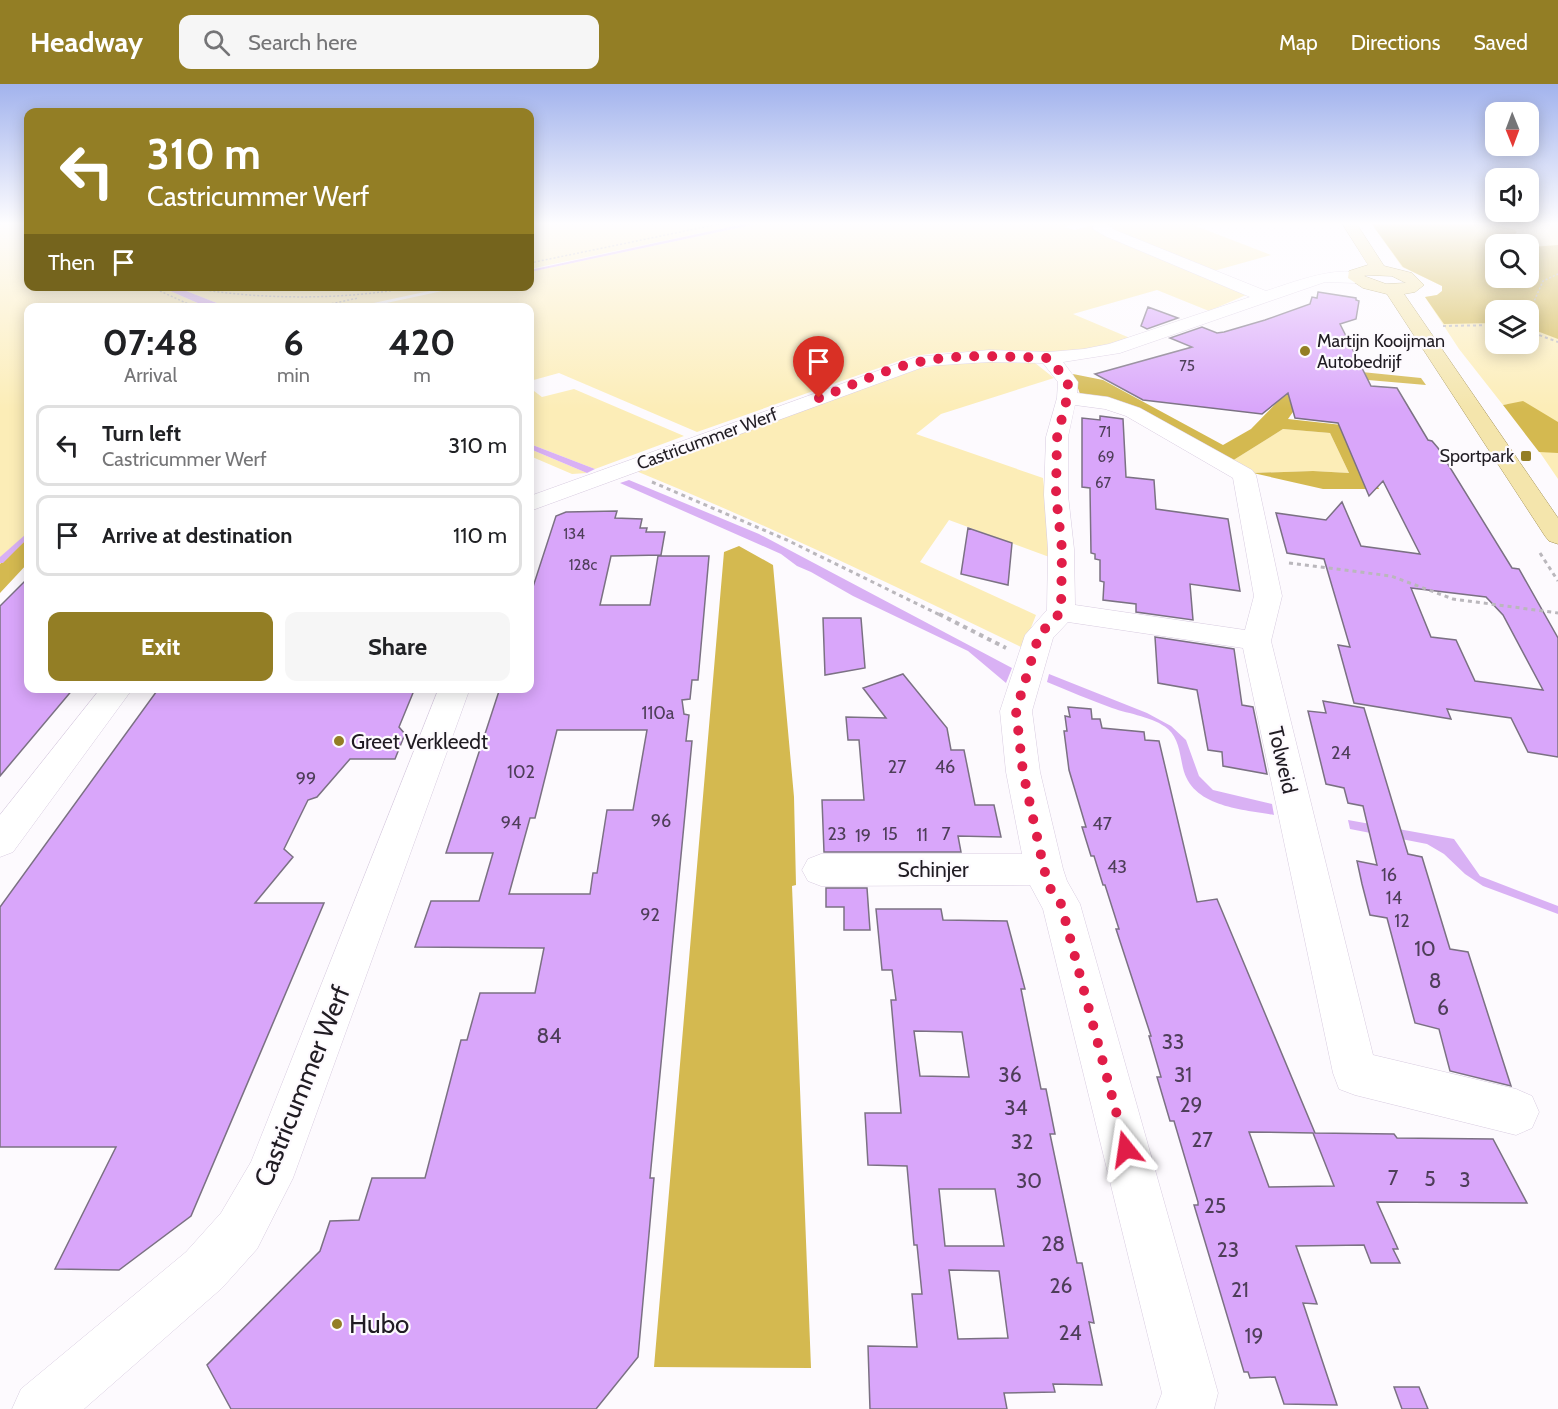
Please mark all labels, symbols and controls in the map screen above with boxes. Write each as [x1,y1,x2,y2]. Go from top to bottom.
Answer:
search box [179,15,599,69]
text: Headway [30,25,143,59]
icon: search [200,26,233,59]
text: Search here [248,29,357,56]
text: Map [1279,30,1318,55]
text: Directions [1351,30,1440,55]
text: Saved [1473,30,1528,55]
north arrow [1485,102,1539,156]
map controls [1485,102,1539,354]
text: 310 m [147,128,261,180]
icon: left [48,132,126,210]
button: sound [1485,168,1539,222]
text: Castricummer Werf [147,180,369,213]
button: search [1485,234,1539,288]
icon: arrive [107,246,140,279]
text: Then [48,249,95,276]
button: layers [1485,300,1539,354]
text: 07:48 [103,320,198,364]
text: 6 [283,320,304,364]
text: 420 [389,320,455,364]
place label: Martijn Kooijman Autobedrijf [1317,330,1445,373]
pin [793,336,844,398]
marker: Martijn Kooijman Autobedrijf [1298,344,1312,358]
icon: arrive [802,345,835,378]
house number: 75 [1179,357,1195,375]
text: Arrival [124,363,177,387]
text: min [277,363,310,387]
text: m [413,363,431,387]
street label: Castricummer Werf [634,403,780,475]
text: Turn left [102,420,181,447]
house number: 71 [1099,423,1111,441]
icon: left [51,429,84,462]
text: 310 m [448,432,507,459]
place label: Sportpark [1439,445,1515,467]
text: Castricummer Werf [102,447,267,471]
house number: 69 [1097,448,1115,466]
marker: Sportpark [1519,449,1533,463]
house number: 67 [1095,474,1111,492]
icon: arrive [51,519,84,552]
text: Arrive at destination [102,522,292,549]
text: 110 m [453,522,507,549]
house number: 134 [563,525,585,543]
house number: 128c [569,556,598,574]
button: Exit [48,612,273,681]
button: Share [285,612,510,681]
house number: 110a [642,702,675,724]
street label: Tolweid [1263,724,1303,796]
place label: Greet Verkleedt [351,729,488,754]
marker: Greet Verkleedt [332,734,346,748]
house number: 24 [1331,742,1351,764]
house number: 27 [888,756,906,778]
house number: 46 [935,756,955,778]
house number: 102 [507,761,535,783]
house number: 99 [296,768,316,790]
house number: 96 [651,810,671,832]
house number: 94 [501,812,521,834]
house number: 47 [1092,813,1112,835]
house number: 23 [827,823,847,845]
house number: 15 [882,823,898,845]
house number: 7 [941,823,951,845]
house number: 11 [916,824,928,846]
house number: 19 [855,825,871,847]
house number: 43 [1107,856,1127,878]
street label: Schinjer [897,857,969,883]
house number: 16 [1381,864,1397,886]
house number: 14 [1386,887,1402,909]
house number: 92 [640,904,660,926]
house number: 12 [1394,910,1410,932]
house number: 10 [1414,936,1436,961]
house number: 8 [1429,968,1441,993]
street label: Castricummer Werf [247,980,357,1191]
house number: 6 [1437,995,1449,1020]
house number: 84 [537,1023,561,1048]
house number: 33 [1162,1029,1184,1054]
house number: 36 [998,1062,1022,1087]
house number: 31 [1174,1062,1192,1087]
house number: 29 [1180,1092,1202,1117]
house number: 34 [1004,1095,1028,1120]
position arrow [1094,1117,1158,1181]
house number: 27 [1191,1127,1213,1152]
house number: 32 [1011,1129,1033,1154]
house number: 7 [1388,1165,1399,1190]
house number: 5 [1424,1166,1436,1191]
house number: 3 [1459,1167,1471,1192]
house number: 30 [1016,1168,1042,1193]
house number: 25 [1204,1193,1226,1218]
house number: 28 [1041,1231,1065,1256]
house number: 23 [1217,1237,1239,1262]
house number: 26 [1050,1273,1073,1298]
house number: 21 [1231,1277,1249,1302]
place label: Hubo [349,1308,409,1340]
marker: Hubo [330,1317,344,1331]
house number: 24 [1058,1320,1082,1345]
house number: 19 [1245,1323,1263,1348]

